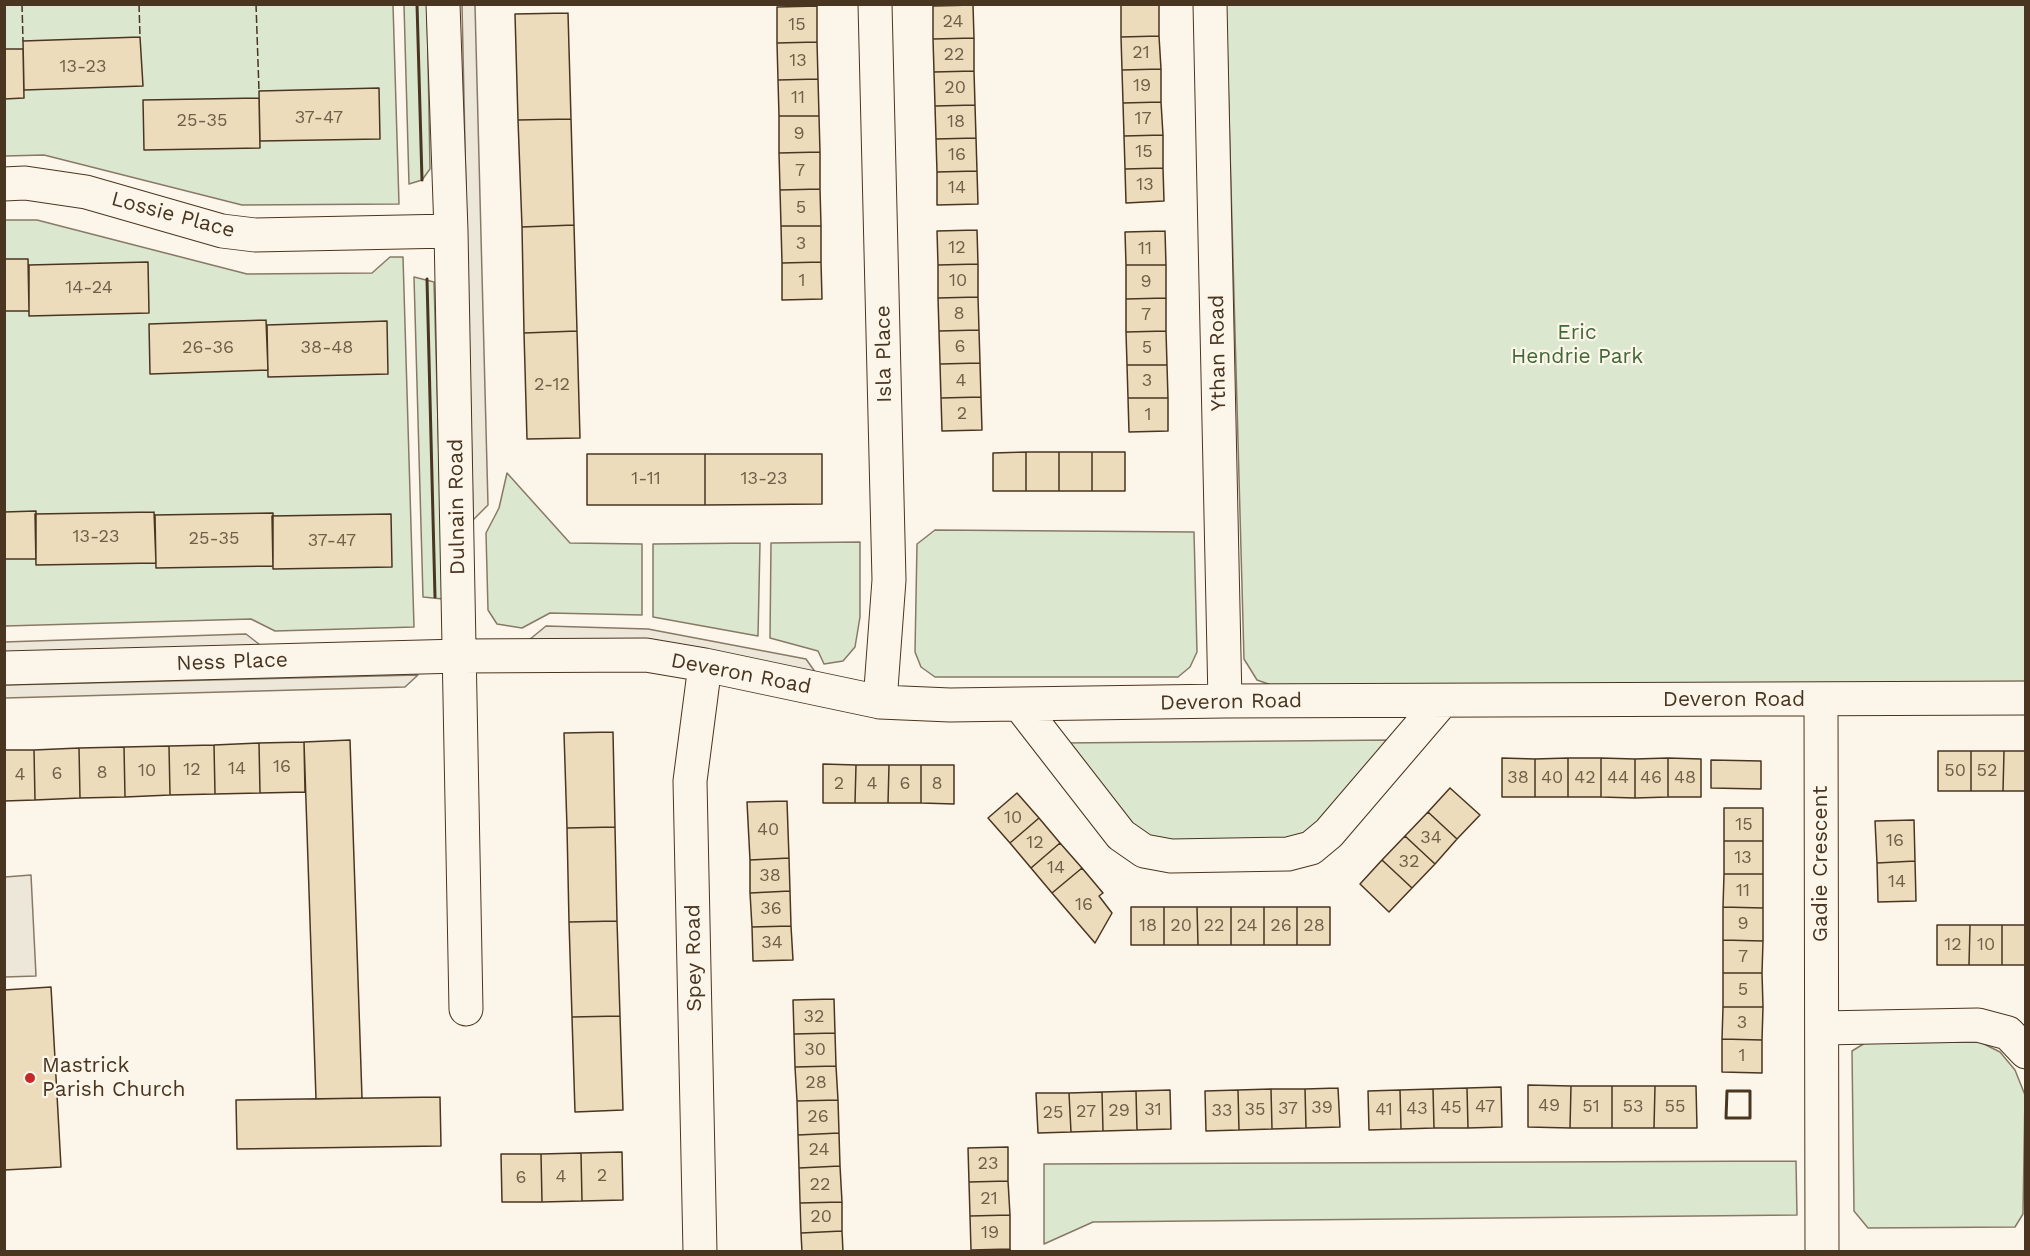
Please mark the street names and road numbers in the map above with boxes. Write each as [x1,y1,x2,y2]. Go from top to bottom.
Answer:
street label: Lossie Place [108,186,238,244]
street label: Ythan Road [1204,295,1232,411]
street label: Isla Place [871,305,897,403]
street label: Dulnain Road [443,439,471,575]
street label: Ness Place [176,647,288,677]
street label: Deveron Road [669,648,813,700]
street label: Deveron Road [1663,687,1805,713]
street label: Deveron Road [1160,688,1302,716]
street label: Gadie Crescent [1808,786,1834,942]
street label: Spey Road [680,904,708,1012]

